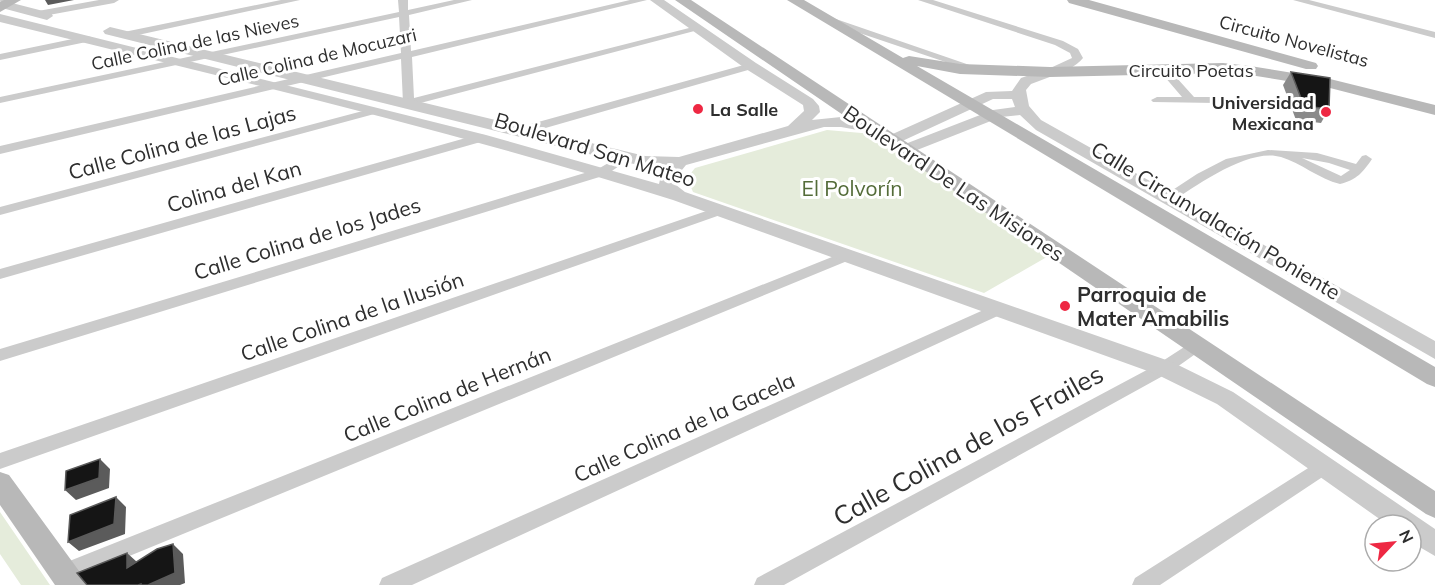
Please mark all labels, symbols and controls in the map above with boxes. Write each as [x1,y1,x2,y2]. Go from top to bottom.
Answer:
street label: Calle Colina de las Nieves [89,9,301,75]
street label: Circuito Novelistas [1217,10,1371,72]
street label: Calle Colina de Mocuzari [215,23,419,91]
street label: Circuito Poetas [1128,59,1254,82]
place label: Universidad Mexicana [1211,91,1314,135]
place label: La Salle [710,98,778,121]
street label: Calle Colina de las Lajas [65,99,299,185]
street label: Boulevard De Las Misiones [839,99,1069,267]
marker: La Salle [691,102,705,116]
marker: Universidad Mexicana [1319,105,1333,119]
street label: Boulevard San Mateo [491,106,699,192]
street label: Calle Circunvalación Poniente [1087,135,1345,305]
street label: Colina del Kan [164,154,304,218]
park label: El Polvorín [802,175,902,201]
street label: Calle Colina de los Jades [190,191,424,285]
street label: Calle Colina de la Ilusión [237,266,467,366]
place label: Parroquia de Mater Amabilis [1077,281,1229,331]
marker: Parroquia de Mater Amabilis [1058,299,1072,313]
street label: Calle Colina de Hernán [340,340,554,448]
street label: Calle Colina de los Frailes [827,357,1109,533]
street label: Calle Colina de la Gacela [569,366,799,488]
north arrow [1363,513,1423,573]
text: N [1395,527,1418,546]

